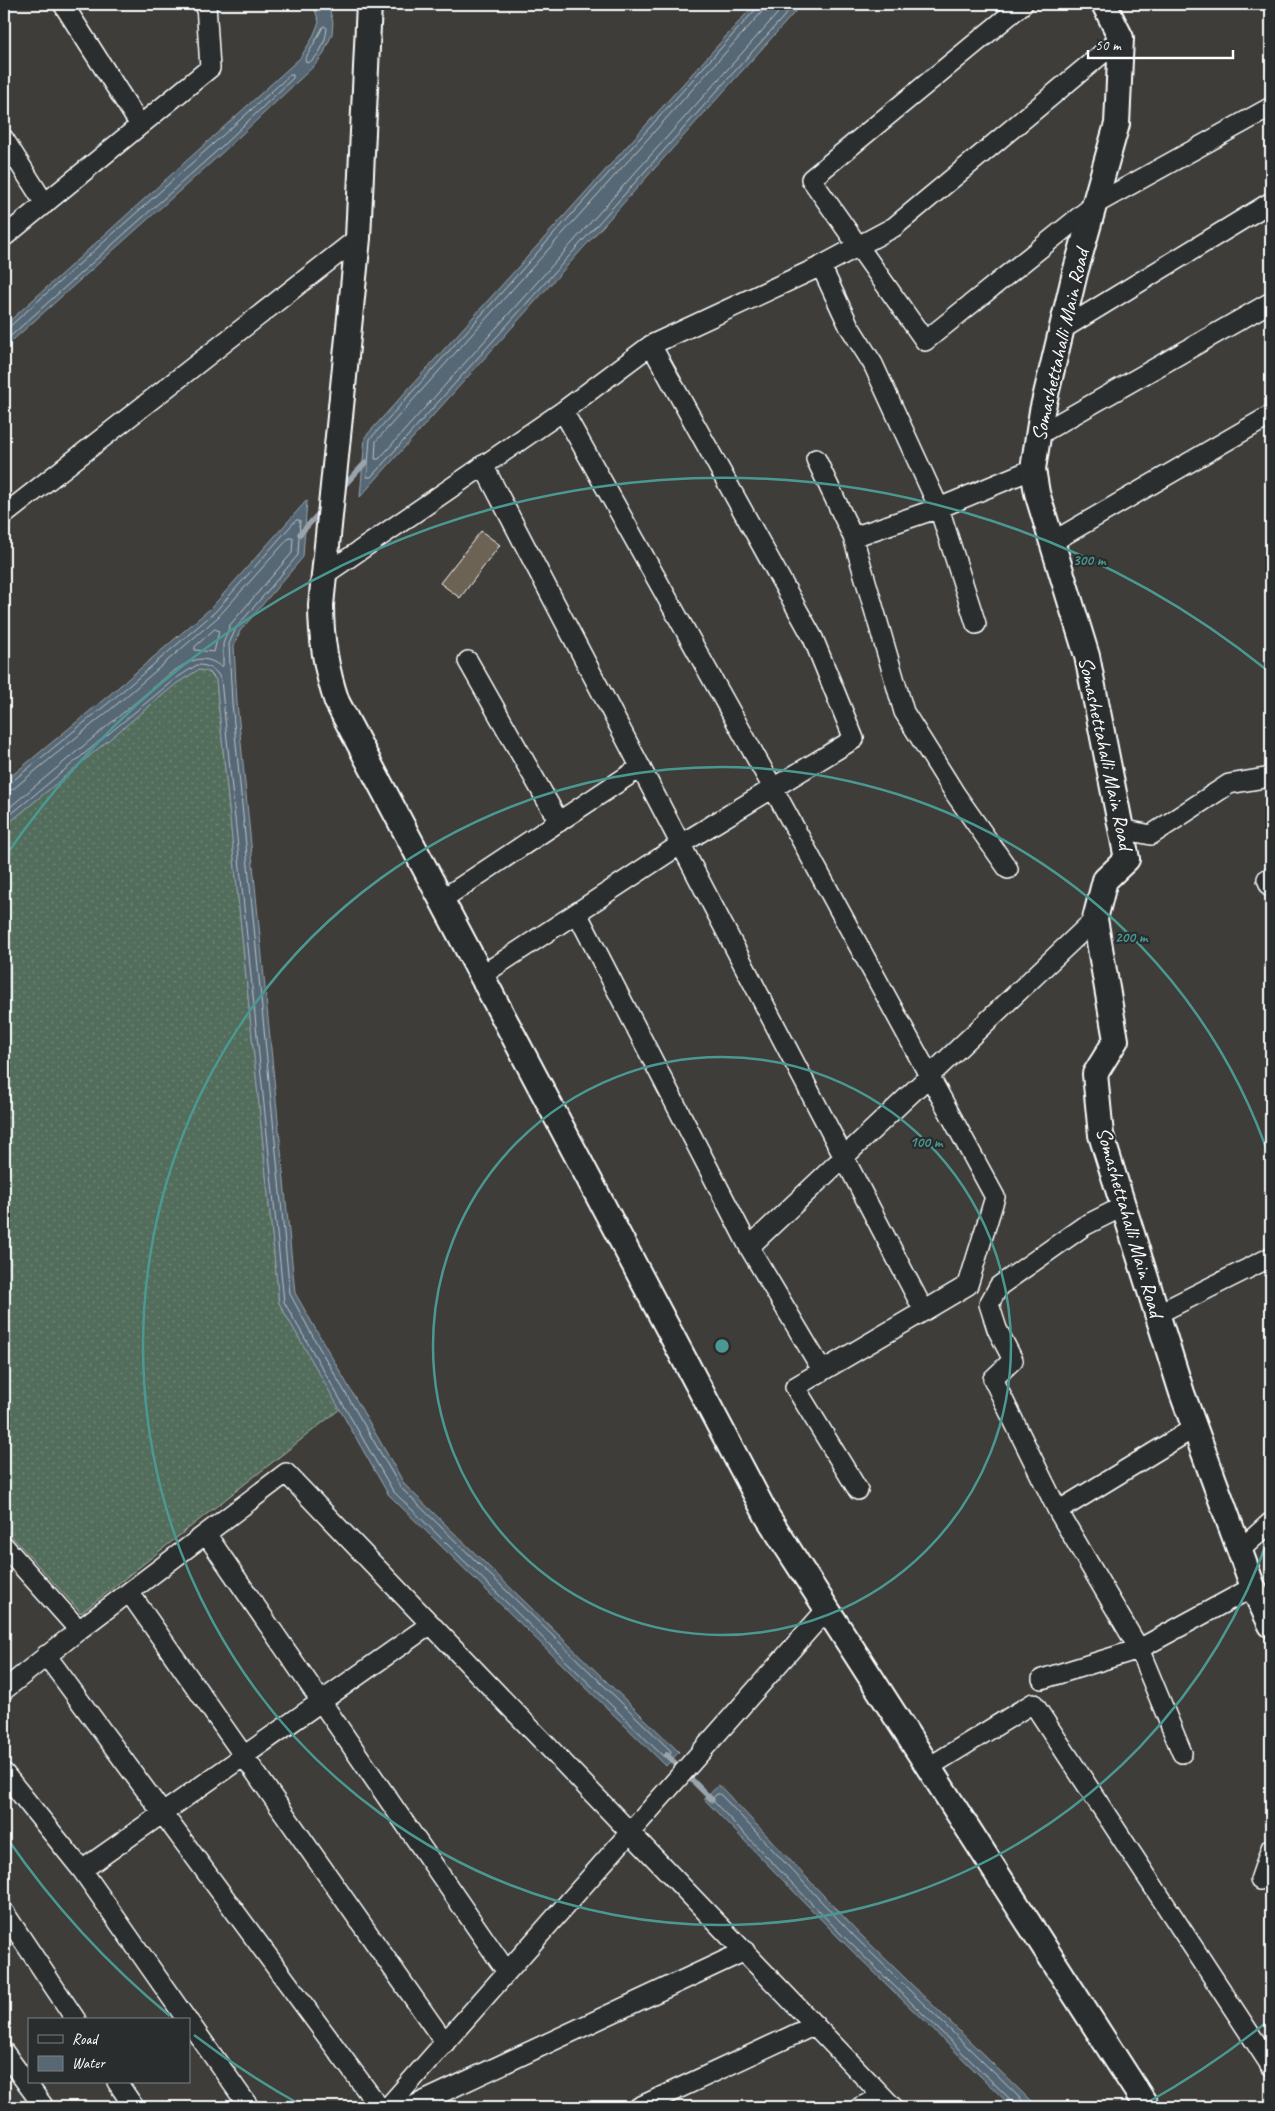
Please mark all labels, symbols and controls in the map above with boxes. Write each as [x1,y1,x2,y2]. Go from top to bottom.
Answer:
scale bar [1088,28,1232,60]
text: 50 m [1095,36,1122,55]
street label: Somashettahalli Main Road [1025,243,1096,444]
text: 300 m [1073,551,1107,570]
street label: Somashettahalli Main Road [1073,654,1140,855]
text: 200 m [1115,928,1149,947]
street label: Somashettahalli Main Road [1090,1124,1171,1324]
text: 100 m [910,1133,944,1152]
centre of rings [713,1337,731,1355]
legend [28,2018,190,2084]
text: Road [72,2030,99,2049]
text: Water [72,2054,106,2073]

